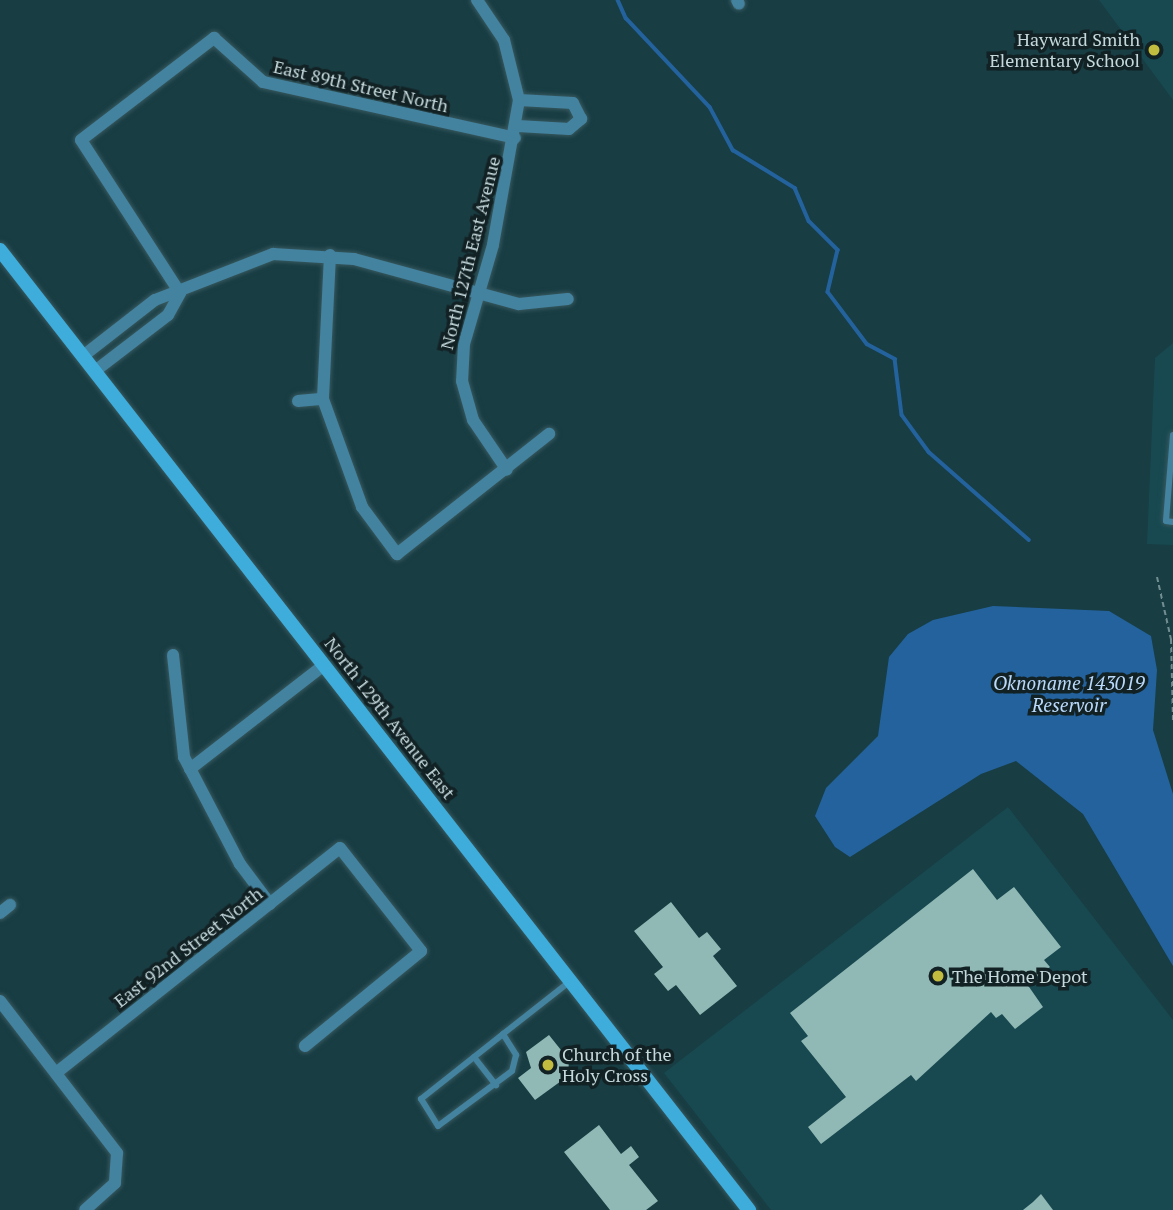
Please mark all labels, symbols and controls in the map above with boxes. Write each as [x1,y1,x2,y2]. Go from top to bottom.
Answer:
place label: Hayward Smith Elementary School [989,29,1140,72]
marker: Hayward Smith Elementary School [1146,42,1162,58]
street label: East 89th Street North [271,55,451,117]
street label: North 127th East Avenue [435,154,505,352]
street label: North 129th Avenue East [320,633,460,803]
water label: Oknoname 143019 Reservoir [993,672,1145,716]
street label: East 92nd Street North [110,882,266,1012]
place label: The Home Depot [952,965,1088,987]
marker: The Home Depot [930,968,946,984]
place label: Church of the Holy Cross [562,1044,672,1086]
marker: Church of the Holy Cross [540,1057,556,1073]

